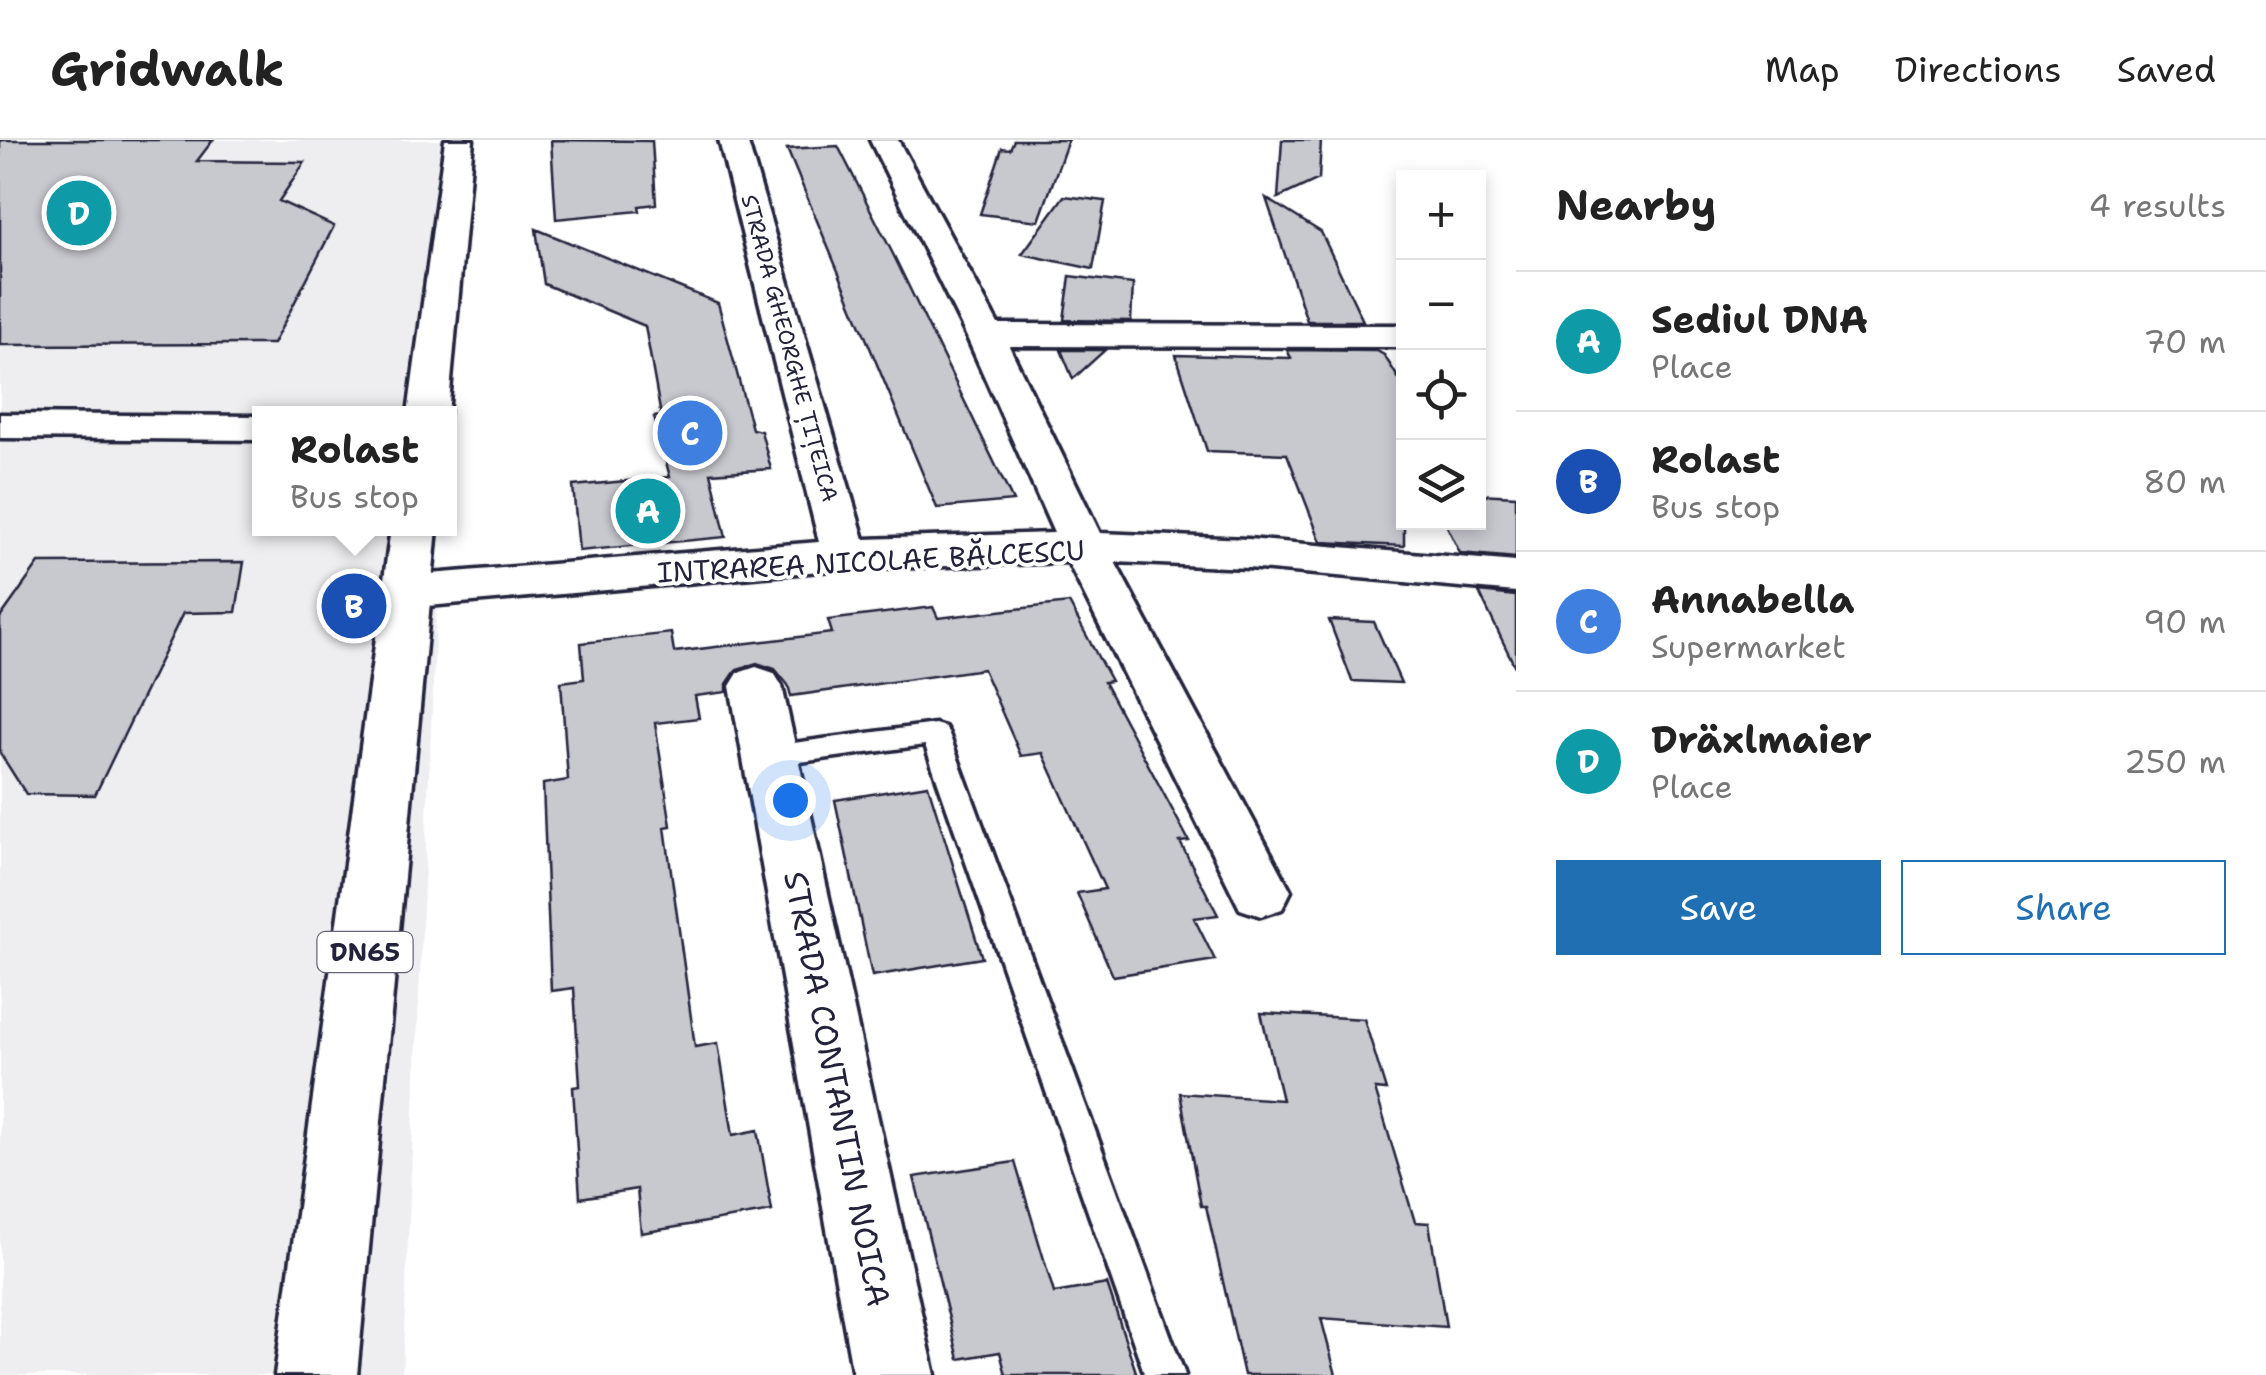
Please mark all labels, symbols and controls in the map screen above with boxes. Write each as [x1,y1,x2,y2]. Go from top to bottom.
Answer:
text: Gridwalk [50,37,285,101]
text: Map [1765,46,1840,93]
text: Directions [1895,46,2062,93]
text: Saved [2117,46,2216,93]
map controls [1396,170,1486,530]
button: + [1396,170,1486,260]
pin: D [46,176,112,250]
text: Nearby [1556,177,1716,233]
text: 4 results [2089,184,2226,227]
street label: STRADA GHEORGHE ȚIȚEICA [734,191,845,505]
button: − [1396,260,1486,350]
text: Sediul DNA [1651,294,1868,345]
text: A [1576,320,1601,363]
text: 70 m [2143,320,2226,363]
text: Place [1651,345,1733,388]
button: locate [1396,350,1486,440]
pin: C [658,396,722,470]
popup [252,406,457,536]
text: Rolast [290,424,419,475]
text: Rolast [1651,434,1780,485]
button: layers [1396,440,1486,530]
text: B [1579,460,1598,503]
text: 80 m [2143,460,2226,503]
pin: A [616,474,680,548]
text: Bus stop [290,475,419,518]
text: Bus stop [1651,485,1780,528]
street label: INTRAREA NICOLAE BĂLCESCU [656,531,1086,591]
pin: B [322,568,386,644]
text: Annabella [1651,574,1854,625]
text: C [1579,600,1598,643]
text: 90 m [2143,600,2226,643]
text: Supermarket [1651,625,1846,668]
text: Dräxlmaier [1651,714,1872,765]
text: D [1577,740,1600,783]
text: 250 m [2124,740,2226,783]
text: Place [1651,765,1733,808]
your location [765,775,816,826]
button: Save [1556,860,1881,955]
button: Share [1901,860,2226,955]
street label: STRADA CONTANTIN NOICA [774,867,901,1310]
road number: DN65 [318,932,412,972]

